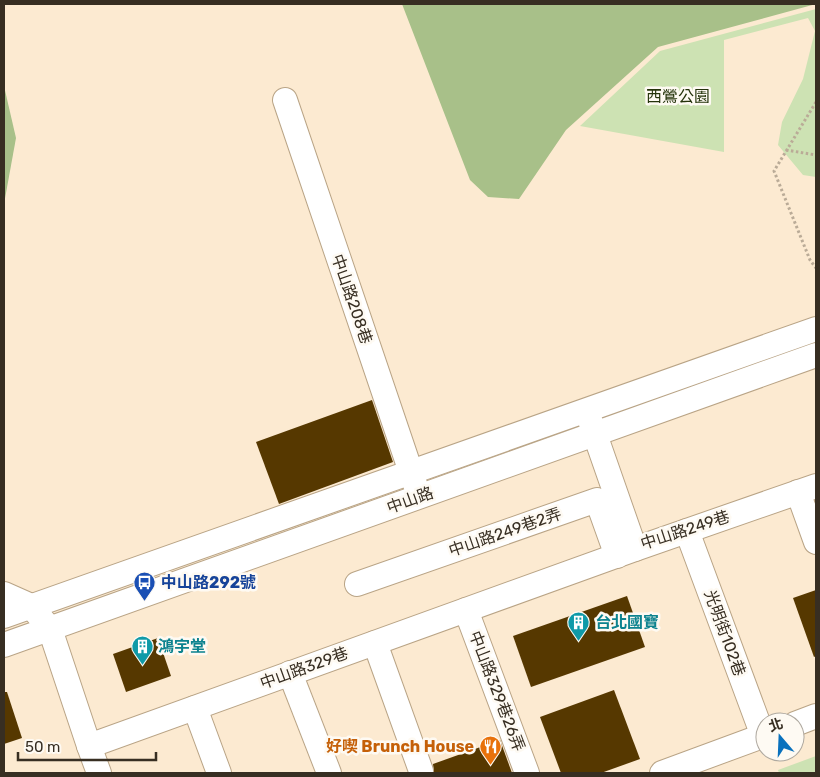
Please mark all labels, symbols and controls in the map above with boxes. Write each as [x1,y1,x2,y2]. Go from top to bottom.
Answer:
park label: 西鶯公園 [646,87,710,106]
street label: 中山路208巷 [328,252,376,346]
street label: 中山路 [384,483,436,517]
street label: 中山路249巷2弄 [446,504,564,560]
street label: 中山路249巷 [638,507,732,553]
bus stop icon: 中山路292號 [133,570,157,601]
place label: 中山路292號 [161,573,256,592]
street label: 光明街102巷 [701,587,749,679]
building icon: 台北國寶 [567,610,591,641]
place label: 台北國寶 [595,613,659,632]
street label: 中山路329巷26弄 [465,628,529,754]
building icon: 鴻宇堂 [130,634,154,665]
place label: 鴻宇堂 [158,637,206,656]
street label: 中山路329巷 [257,643,351,693]
north arrow [755,712,805,762]
text: 北 [767,715,785,735]
scale bar [18,730,155,762]
restaurant icon: 好喫 Brunch House [478,734,502,765]
place label: 好喫 Brunch House [326,737,474,756]
text: 50 m [25,738,60,756]

